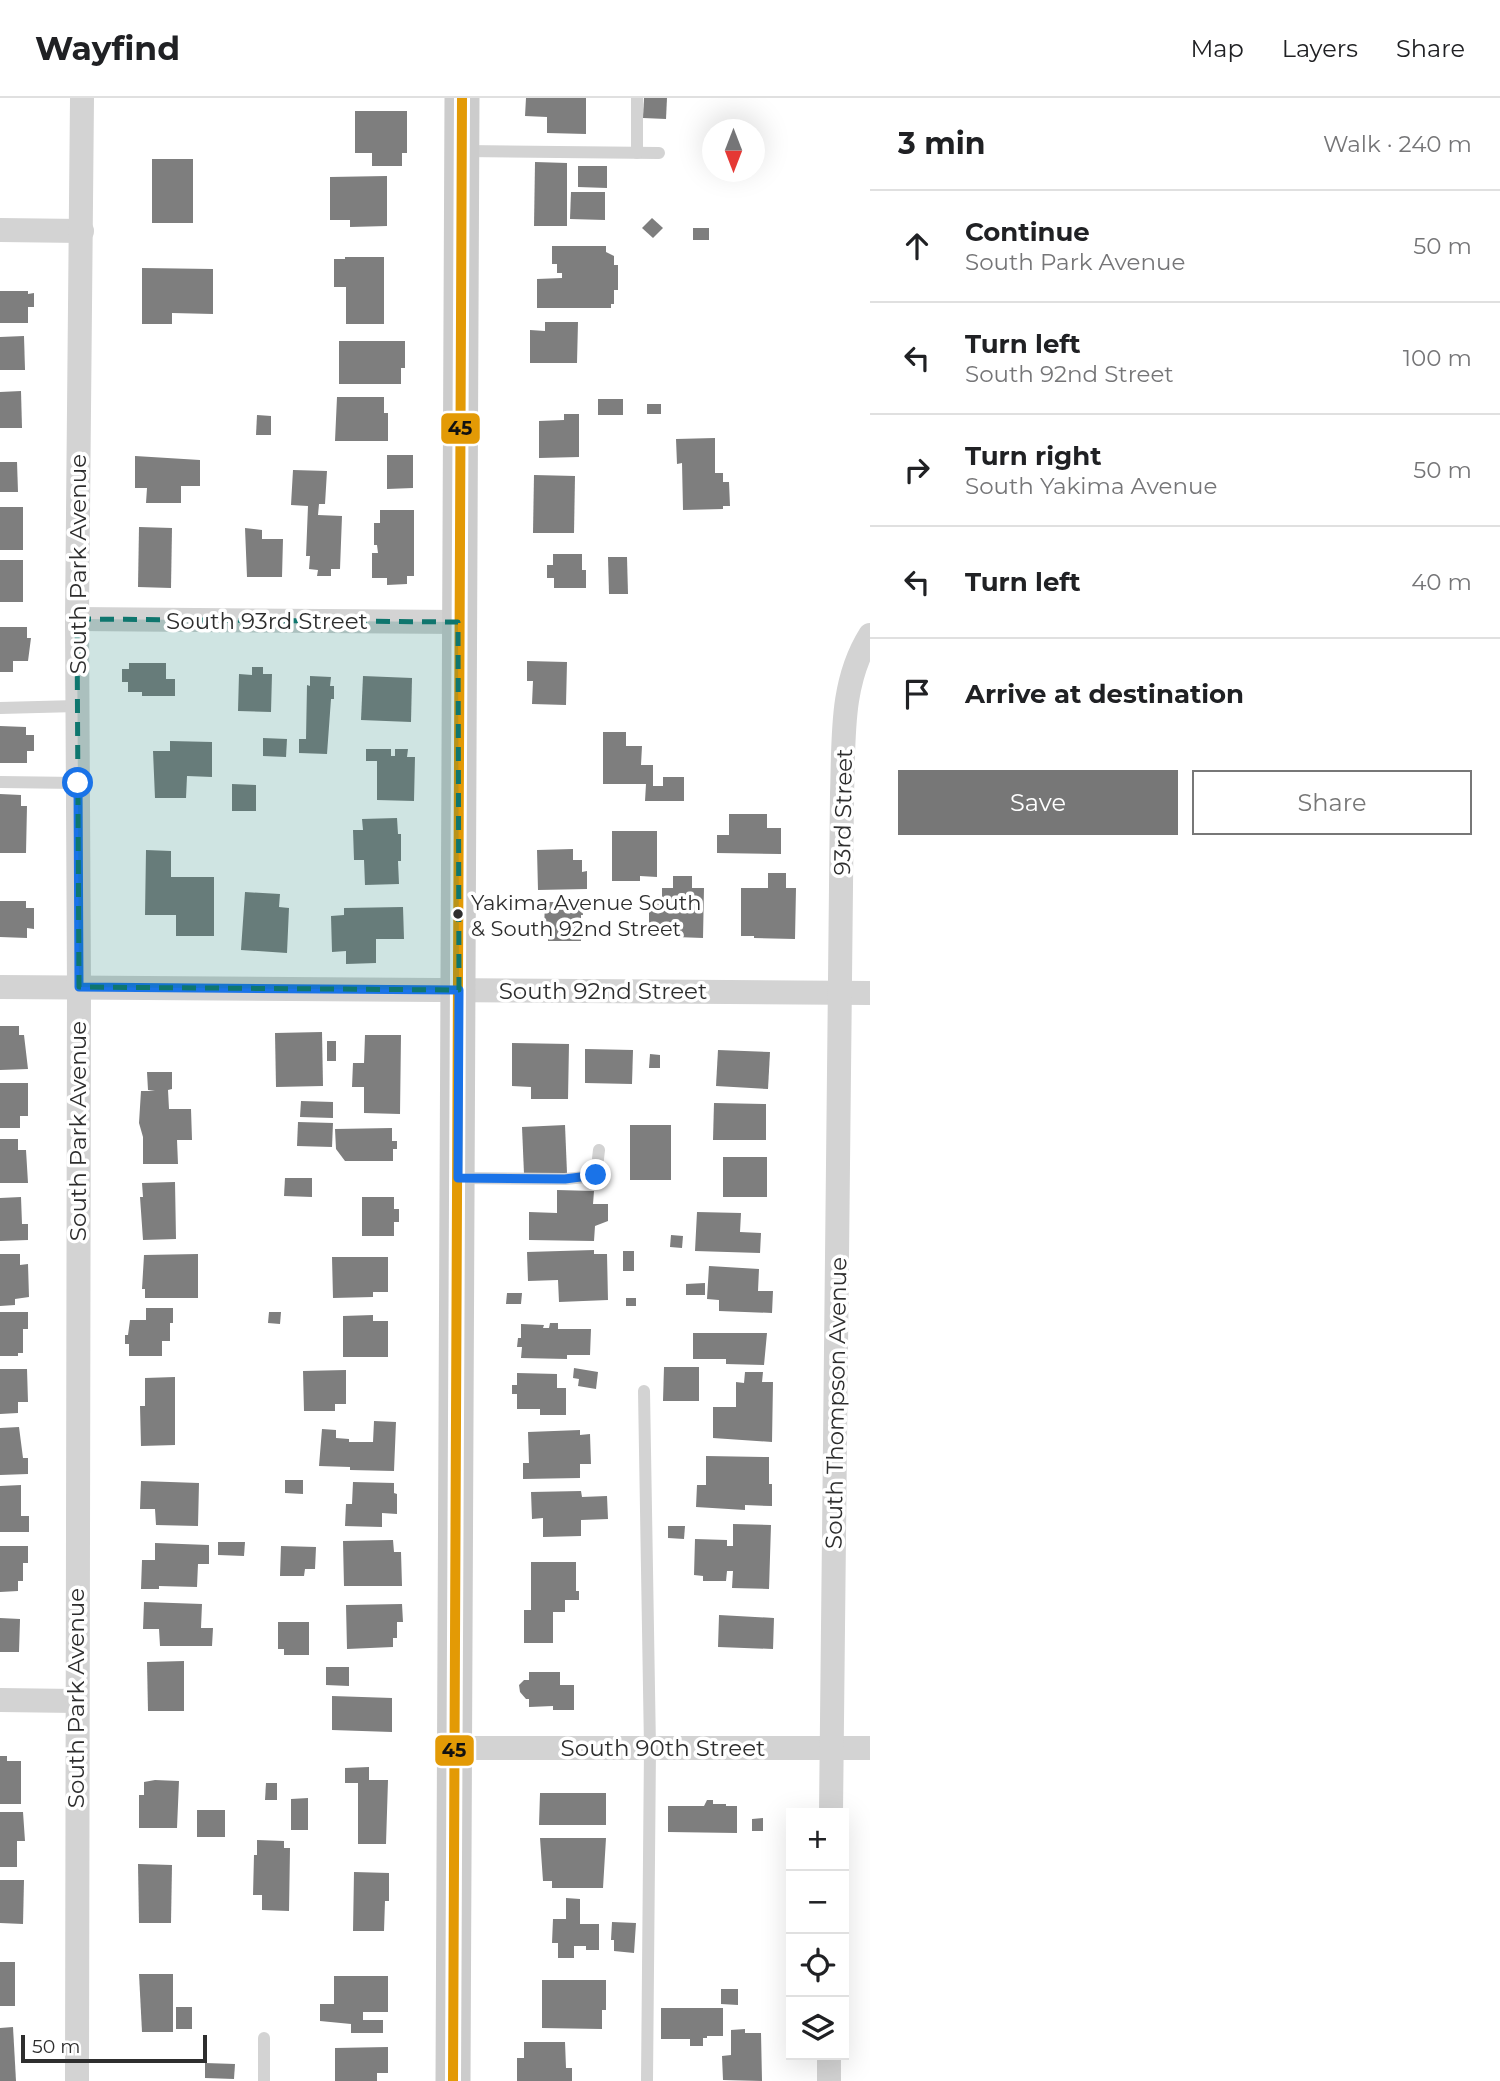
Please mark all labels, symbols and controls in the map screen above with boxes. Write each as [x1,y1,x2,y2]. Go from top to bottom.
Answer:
text: Wayfind [35,28,180,68]
text: Map [1190,34,1244,63]
text: Layers [1282,34,1358,63]
text: Share [1396,34,1465,63]
north arrow [702,119,765,182]
text: 3 min [898,125,985,162]
text: Walk · 240 m [1323,130,1472,158]
text: Continue [965,216,1090,248]
icon: ahead [898,227,936,265]
text: 50 m [1413,232,1472,260]
text: South Park Avenue [965,248,1185,276]
text: Turn left [965,328,1081,360]
icon: left [898,339,936,377]
text: 100 m [1403,344,1472,372]
text: South 92nd Street [965,360,1174,388]
line badge: 45 [440,412,481,445]
text: 45 [448,417,472,440]
text: Turn right [965,440,1101,472]
icon: right [898,451,936,489]
street label: South Park Avenue [64,454,92,674]
text: 50 m [1413,456,1472,484]
text: South Yakima Avenue [965,472,1217,500]
icon: left [898,563,936,601]
text: Turn left [965,566,1081,598]
text: 40 m [1411,568,1472,596]
street label: South 93rd Street [166,607,368,635]
icon: arrive [898,675,936,713]
text: Arrive at destination [965,678,1244,710]
street label: 93rd Street [828,748,858,876]
route start [62,767,93,798]
button: Save [898,770,1178,835]
button: Share [1192,770,1472,835]
place label: Yakima Avenue South & South 92nd Street [471,890,701,941]
marker: Yakima Avenue South & South 92nd Street [451,907,465,921]
street label: South 92nd Street [499,977,707,1005]
street label: South Park Avenue [64,1021,92,1241]
route end [580,1159,611,1190]
street label: South Thompson Avenue [819,1257,853,1549]
street label: South Park Avenue [62,1588,90,1808]
line badge: 45 [434,1734,475,1767]
street label: South 90th Street [561,1734,765,1762]
text: 45 [442,1739,466,1762]
map controls [786,1808,849,2060]
button: + [786,1808,849,1871]
button: − [786,1871,849,1934]
button: locate [786,1934,849,1997]
button: layers [786,1997,849,2060]
scale bar [21,2032,206,2064]
text: 50 m [32,2035,80,2058]

